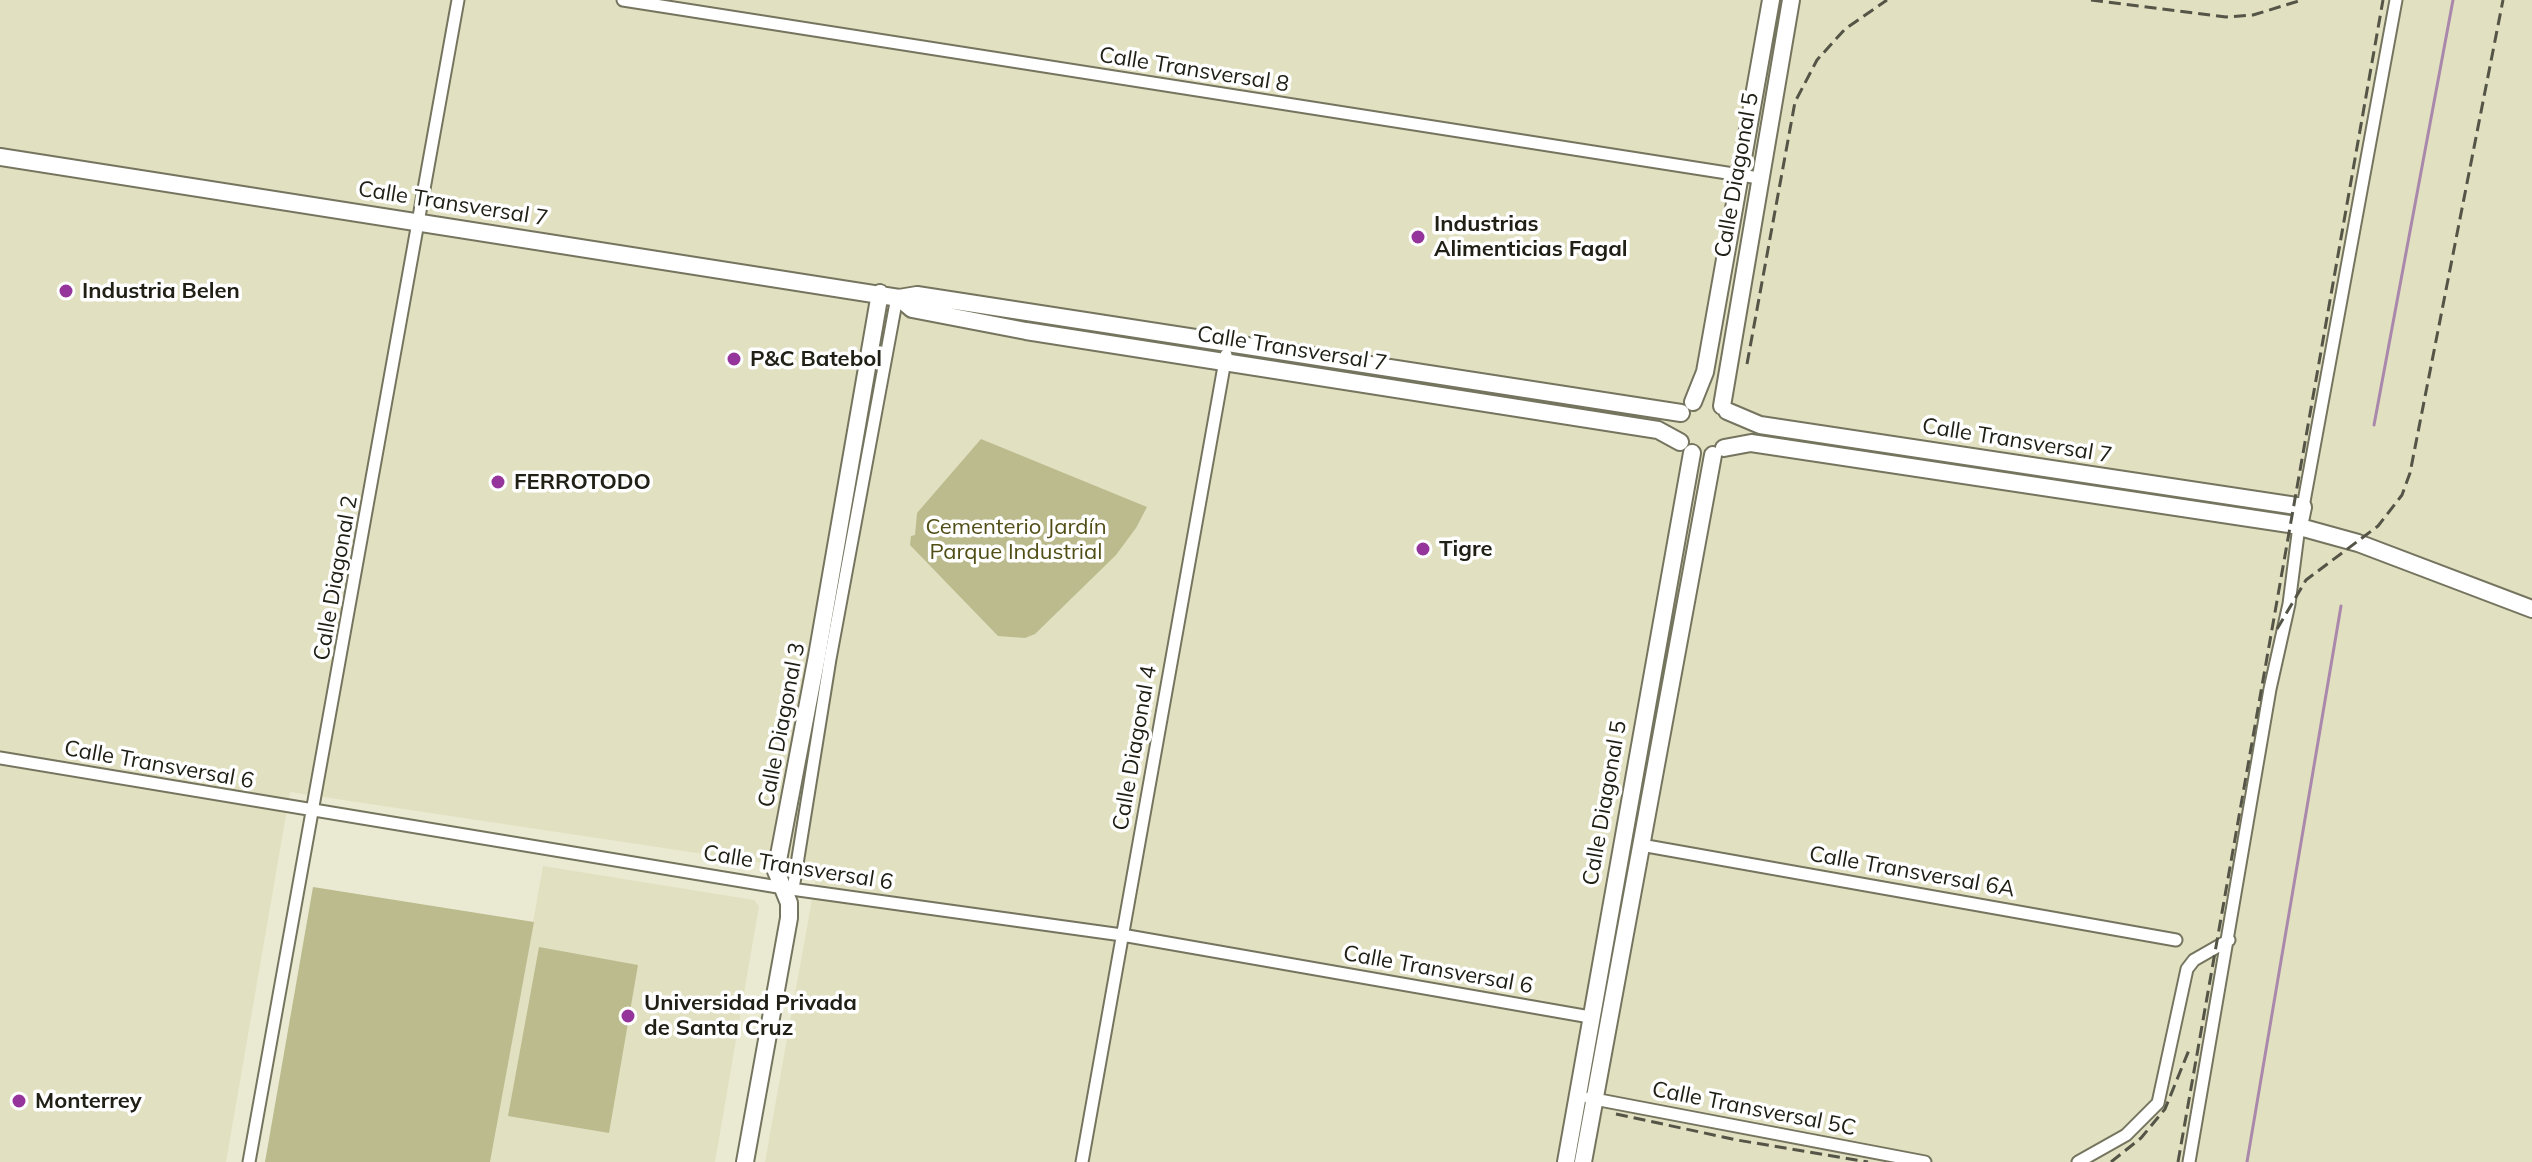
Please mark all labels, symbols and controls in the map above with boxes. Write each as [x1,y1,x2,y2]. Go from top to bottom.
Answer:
street label: Calle Transversal 8 [1097,42,1291,98]
street label: Calle Diagonal 5 [1709,90,1765,260]
street label: Calle Transversal 7 [356,176,550,232]
place label: Industrias Alimenticias Fagal [1434,211,1628,262]
marker: Industrias Alimenticias Fagal [1409,228,1427,246]
place label: Industria Belen [82,278,240,304]
marker: Industria Belen [57,282,75,300]
street label: Calle Transversal 7 [1195,321,1389,377]
place label: P&C Batebol [750,346,882,372]
marker: P&C Batebol [725,350,743,368]
street label: Calle Transversal 7 [1920,413,2114,469]
place label: FERROTODO [514,469,651,495]
marker: FERROTODO [489,473,507,491]
street label: Calle Diagonal 2 [308,493,364,663]
park label: Cementerio Jardín Parque Industrial [925,514,1107,566]
place label: Tigre [1439,536,1493,562]
marker: Tigre [1414,540,1432,558]
street label: Calle Diagonal 3 [753,640,811,810]
street label: Calle Diagonal 4 [1107,663,1163,833]
street label: Calle Diagonal 5 [1577,718,1633,888]
street label: Calle Transversal 6 [62,735,256,795]
street label: Calle Transversal 6 [701,840,895,896]
street label: Calle Transversal 6A [1807,841,2017,903]
street label: Calle Transversal 6 [1341,940,1535,1000]
place label: Universidad Privada de Santa Cruz [644,990,857,1042]
marker: Universidad Privada de Santa Cruz [619,1007,637,1025]
street label: Calle Transversal 5C [1650,1076,1858,1142]
place label: Monterrey [35,1088,142,1114]
marker: Monterrey [10,1092,28,1110]

